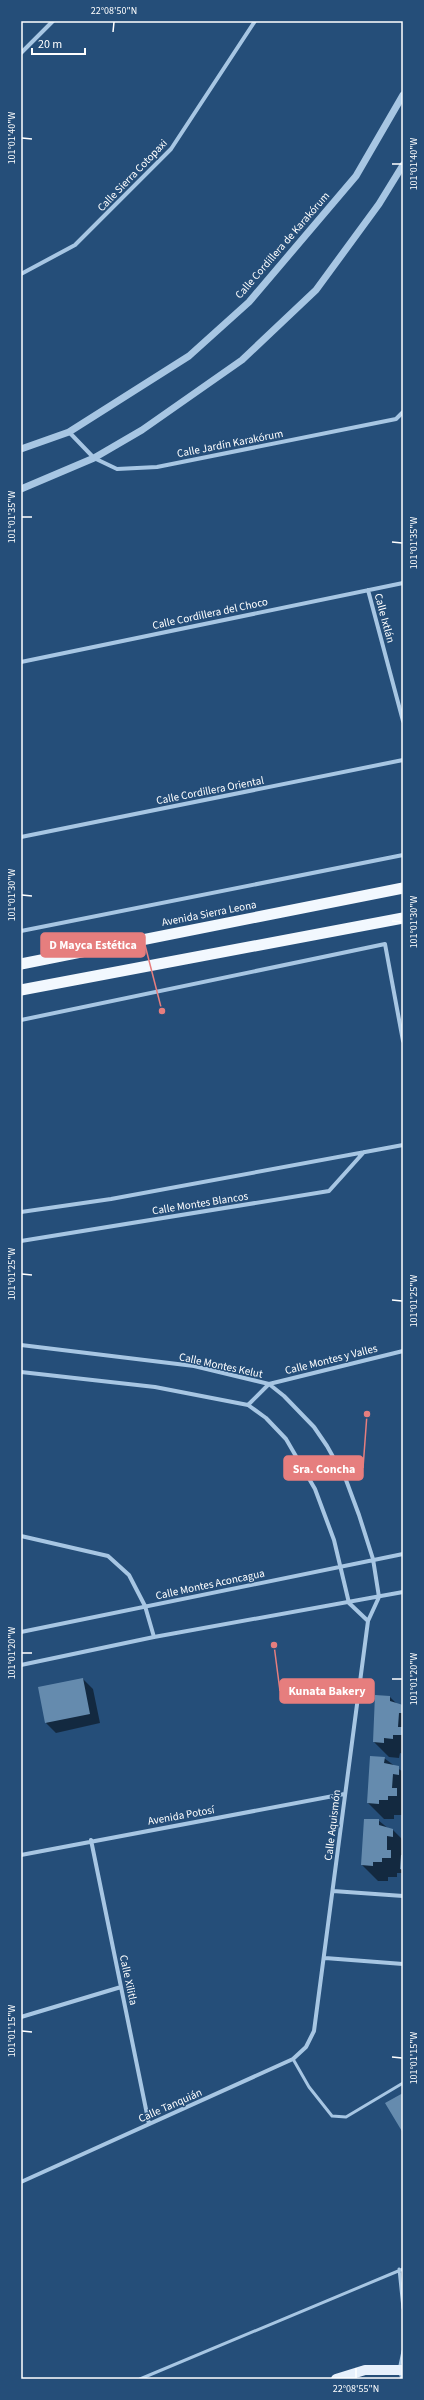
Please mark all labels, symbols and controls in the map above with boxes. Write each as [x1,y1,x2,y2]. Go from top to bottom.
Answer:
text: 22°08'50"N [91,4,137,18]
scale bar [32,30,85,56]
text: 20 m [38,36,62,53]
text: 101°01'40"W [5,112,19,164]
street label: Calle Sierra Cotopaxi [94,136,171,215]
text: 101°01'40"W [407,138,421,190]
street label: Calle Cordillera de Karakórum [232,189,333,302]
street label: Calle Jardín Karakórum [176,426,284,461]
text: 101°01'35"W [5,491,19,543]
text: 101°01'35"W [407,517,421,569]
street label: Calle Ixtlán [371,592,398,645]
street label: Calle Cordillera del Choco [151,594,269,633]
street label: Calle Cordillera Oriental [155,773,265,808]
text: 101°01'30"W [5,869,19,921]
text: 101°01'30"W [407,896,421,948]
street label: Avenida Sierra Leona [160,897,258,930]
callout: D Mayca Estética [41,933,145,957]
text: D Mayca Estética [49,937,137,954]
street label: Calle Montes Blancos [151,1188,250,1218]
text: 101°01'25"W [5,1248,19,1300]
text: 101°01'25"W [407,1275,421,1327]
street label: Calle Montes y Valles [283,1341,379,1378]
street label: Calle Montes Kelut [178,1349,264,1382]
callout: Sra. Concha [284,1456,363,1480]
text: Sra. Concha [293,1461,355,1478]
street label: Calle Montes Aconcagua [154,1566,266,1603]
text: 101°01'20"W [5,1627,19,1679]
text: 101°01'20"W [407,1653,421,1705]
callout: Kunata Bakery [280,1679,374,1703]
text: Kunata Bakery [288,1683,366,1700]
street label: Calle Aquismón [321,1789,344,1861]
street label: Avenida Potosí [147,1802,216,1829]
street label: Calle Xilitla [116,1954,141,2007]
text: 101°01'15"W [5,2005,19,2057]
text: 101°01'15"W [407,2032,421,2084]
street label: Calle Tanquián [136,2085,204,2126]
text: 22°08'55"N [333,2382,379,2396]

